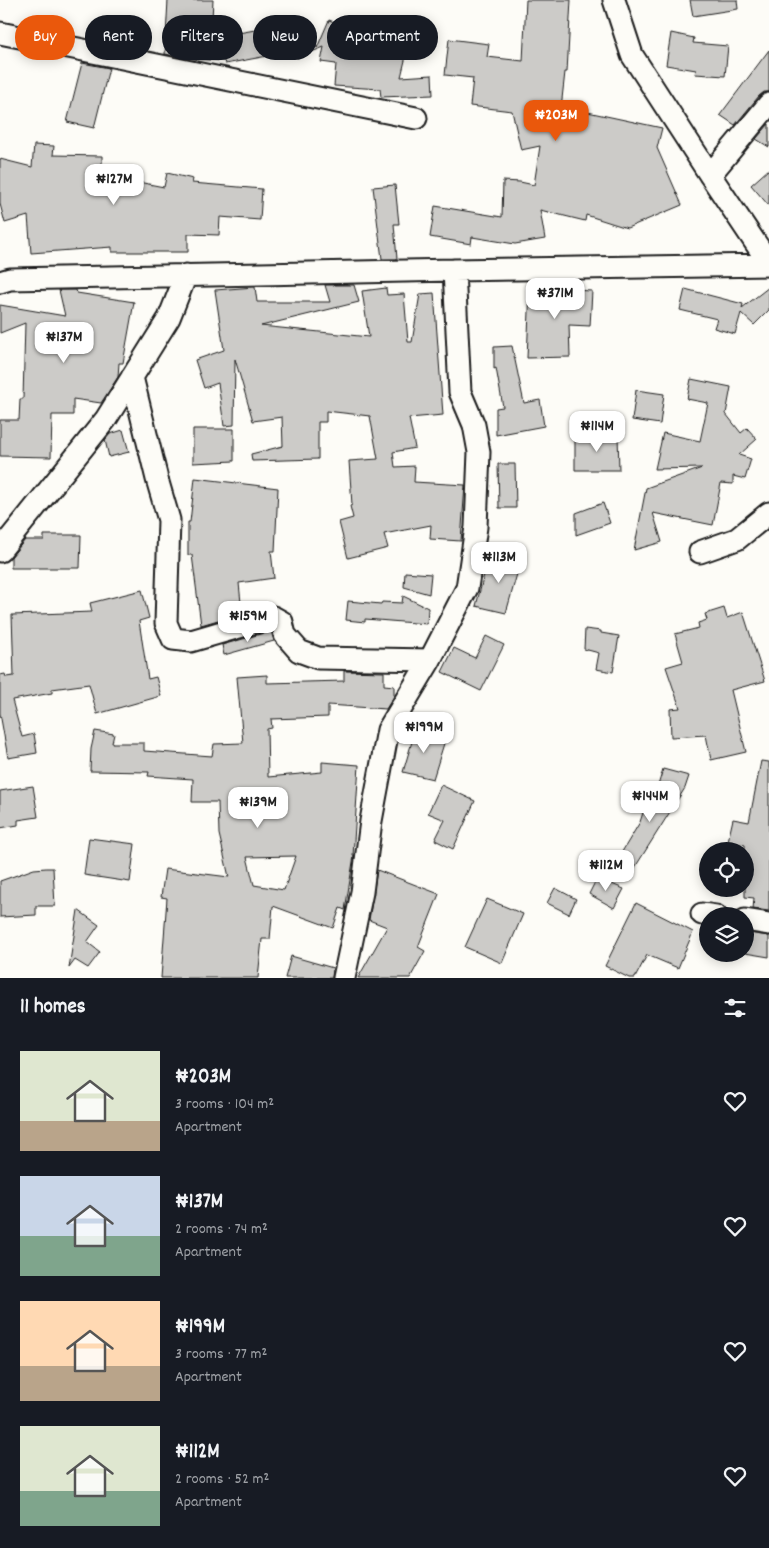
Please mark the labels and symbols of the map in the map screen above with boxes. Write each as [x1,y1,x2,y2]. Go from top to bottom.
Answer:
pin: ₦203M [521,100,591,142]
pin: ₦127M [79,164,149,206]
pin: ₦371M [520,278,590,320]
pin: ₦137M [29,322,99,364]
pin: ₦114M [562,410,632,453]
pin: ₦113M [464,542,534,584]
pin: ₦159M [213,600,283,643]
pin: ₦199M [389,712,459,754]
pin: ₦144M [615,780,685,823]
pin: ₦139M [223,786,293,829]
pin: ₦112M [571,850,641,892]

